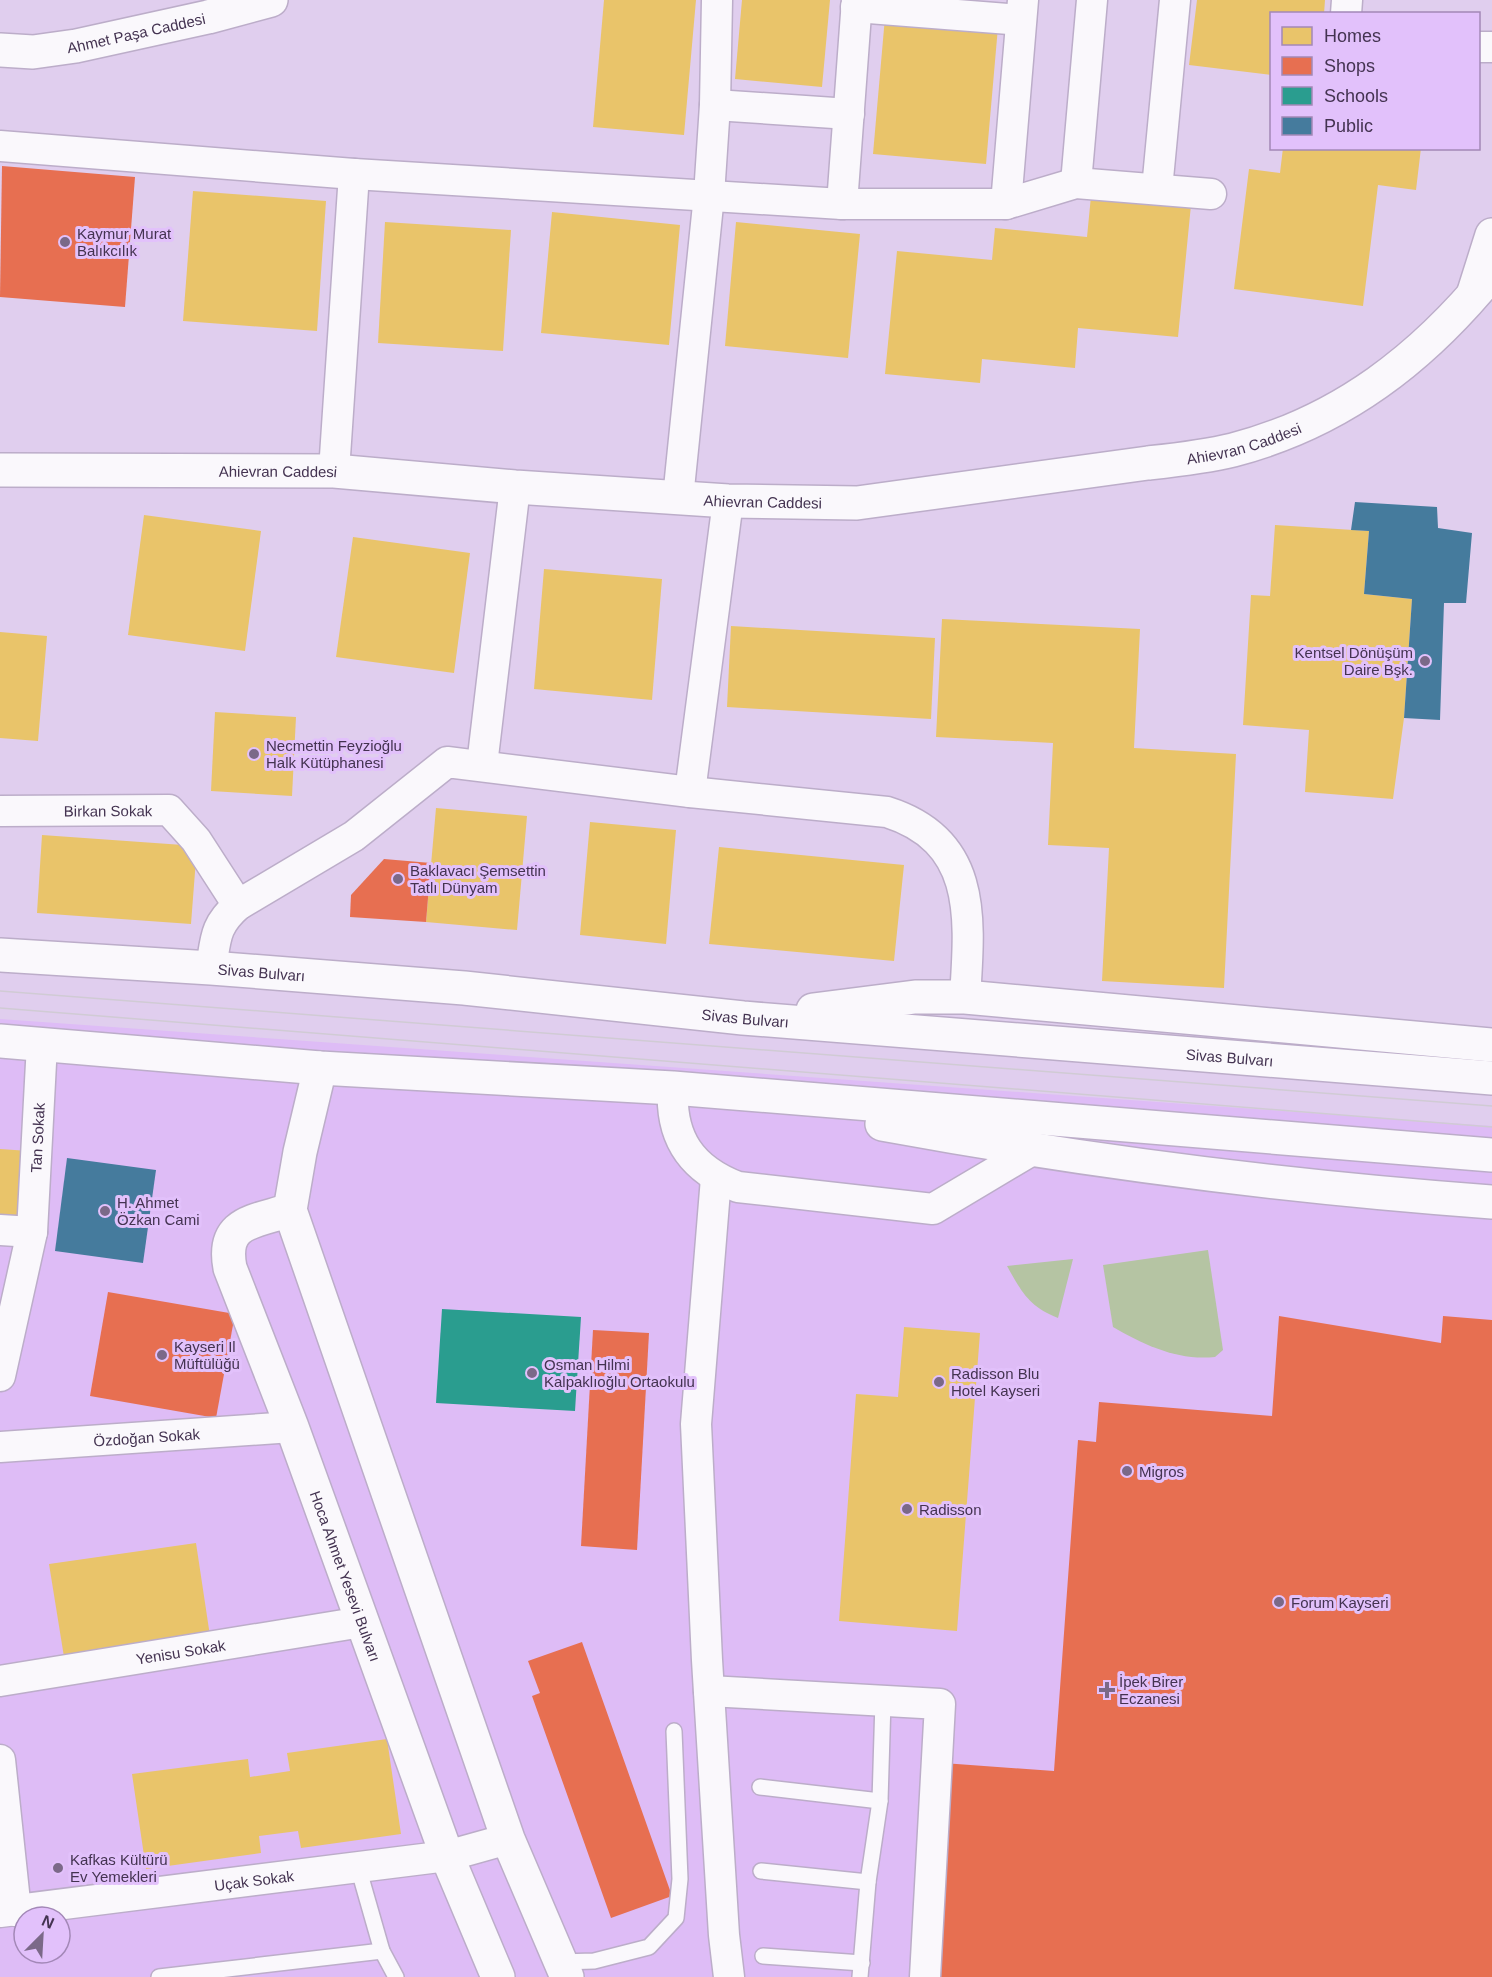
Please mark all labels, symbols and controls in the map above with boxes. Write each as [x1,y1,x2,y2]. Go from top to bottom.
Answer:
street label: Ahmet Paşa Caddesi [66,9,207,56]
legend [1270,12,1480,150]
text: Homes [1324,26,1381,46]
text: Shops [1324,56,1375,76]
text: Schools [1324,86,1388,106]
text: Public [1324,116,1373,136]
place label: Kaymur Murat Balıkcılık [77,225,172,259]
marker: Kaymur Murat Balıkcılık [58,235,72,249]
street label: Ahievran Caddesi [1185,419,1304,467]
street label: Ahievran Caddesi [219,462,338,480]
street label: Ahievran Caddesi [703,491,822,511]
place label: Kentsel Dönüşüm Daire Bşk. [1295,644,1413,678]
marker: Kentsel Dönüşüm Daire Bşk. [1418,654,1432,668]
place label: Necmettin Feyzioğlu Halk Kütüphanesi [266,737,402,771]
marker: Necmettin Feyzioğlu Halk Kütüphanesi [247,747,261,761]
street label: Birkan Sokak [64,802,153,819]
place label: Baklavacı Şemsettin Tatlı Dünyam [410,862,546,896]
marker: Baklavacı Şemsettin Tatlı Dünyam [391,872,405,886]
street label: Sivas Bulvarı [217,960,306,984]
street label: Sivas Bulvarı [701,1005,790,1030]
street label: Sivas Bulvarı [1185,1045,1274,1069]
street label: Tan Sokak [27,1102,47,1173]
place label: H. Ahmet Özkan Cami [117,1194,200,1228]
marker: H. Ahmet Özkan Cami [98,1204,112,1218]
place label: Kayseri Il Müftülüğü [174,1338,240,1372]
marker: Kayseri Il Müftülüğü [155,1348,169,1362]
place label: Osman Hilmi Kalpaklıoğlu Ortaokulu [544,1356,695,1390]
place label: Radisson Blu Hotel Kayseri [951,1365,1040,1399]
marker: Osman Hilmi Kalpaklıoğlu Ortaokulu [525,1366,539,1380]
marker: Radisson Blu Hotel Kayseri [932,1375,946,1389]
street label: Özdoğan Sokak [93,1425,201,1449]
place label: Migros [1139,1463,1184,1480]
marker: Migros [1120,1464,1134,1478]
street label: Hoca Ahmet Yesevi Bulvarı [307,1488,384,1664]
place label: Radisson [919,1501,982,1518]
marker: Radisson [900,1502,914,1516]
place label: Forum Kayseri [1291,1594,1389,1611]
marker: Forum Kayseri [1272,1595,1286,1609]
street label: Yenisu Sokak [135,1636,227,1667]
place label: İpek Birer Eczanesi [1119,1673,1183,1707]
marker: İpek Birer Eczanesi [1100,1683,1114,1697]
place label: Kafkas Kültürü Ev Yemekleri [70,1851,168,1885]
marker: Kafkas Kültürü Ev Yemekleri [51,1861,65,1875]
street label: Uçak Sokak [213,1867,295,1894]
north arrow [12,1905,72,1965]
text: N [39,1912,57,1932]

